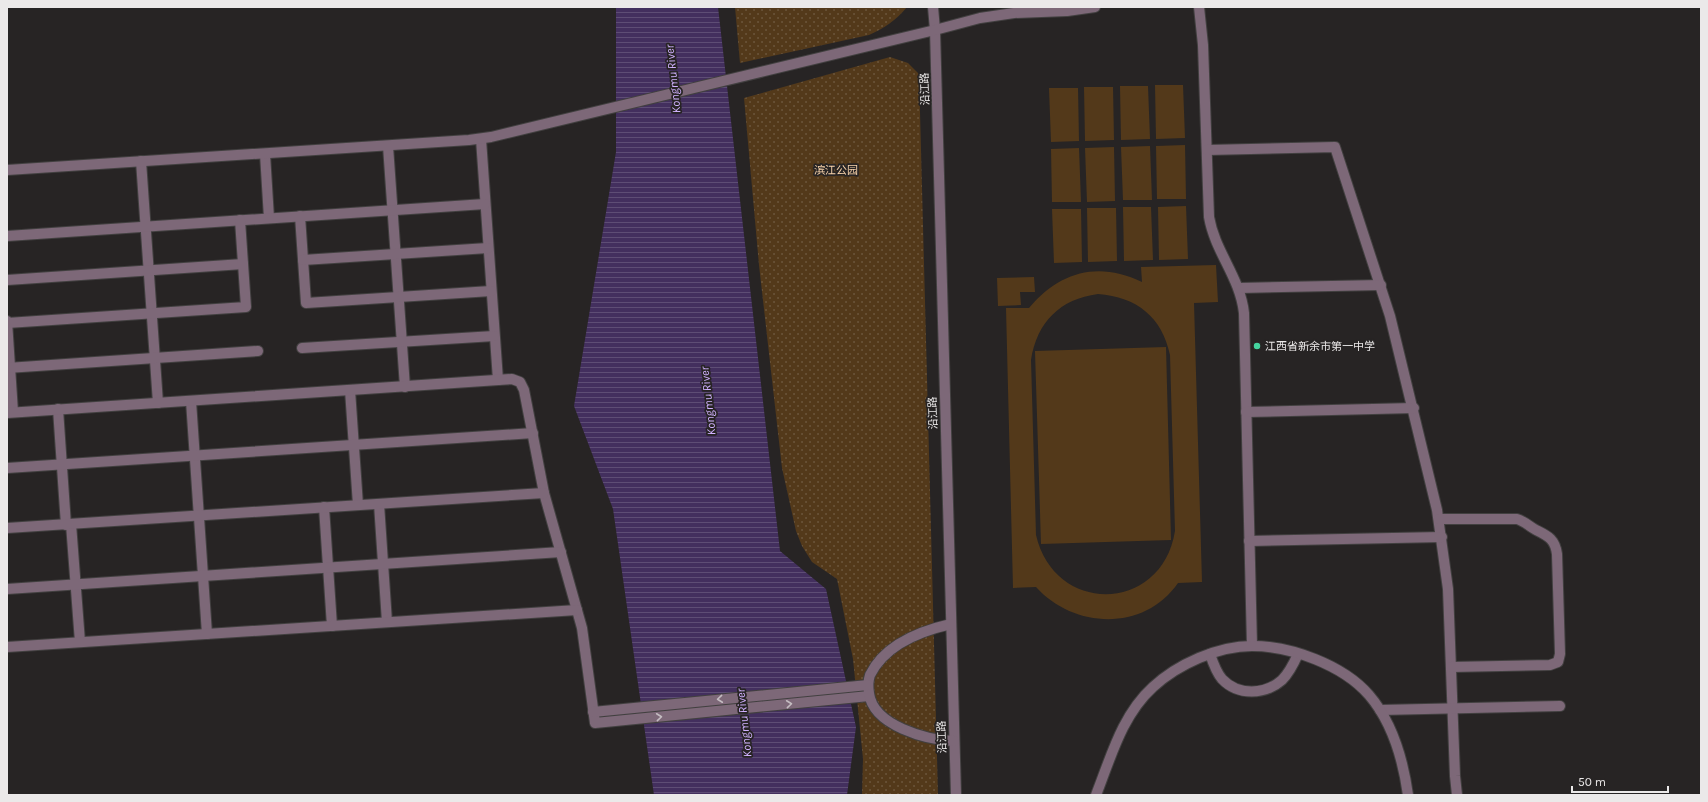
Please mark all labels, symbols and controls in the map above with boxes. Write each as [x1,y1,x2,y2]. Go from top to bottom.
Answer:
water label: Kongmu River [662,43,684,114]
street label: 沿江路 [918,72,932,106]
park label: 滨江公园 [814,164,858,177]
place label: 江西省新余市第一中学 [1265,340,1375,353]
marker: 江西省新余市第一中学 [1252,341,1262,351]
water label: Kongmu River [697,365,719,436]
street label: 沿江路 [926,396,940,430]
water label: Kongmu River [733,687,755,758]
one-way arrow [717,695,723,704]
one-way arrow [786,699,792,708]
one-way arrow [656,712,662,721]
street label: 沿江路 [935,720,949,754]
scale bar [1572,768,1668,794]
text: 50 m [1578,775,1606,789]

